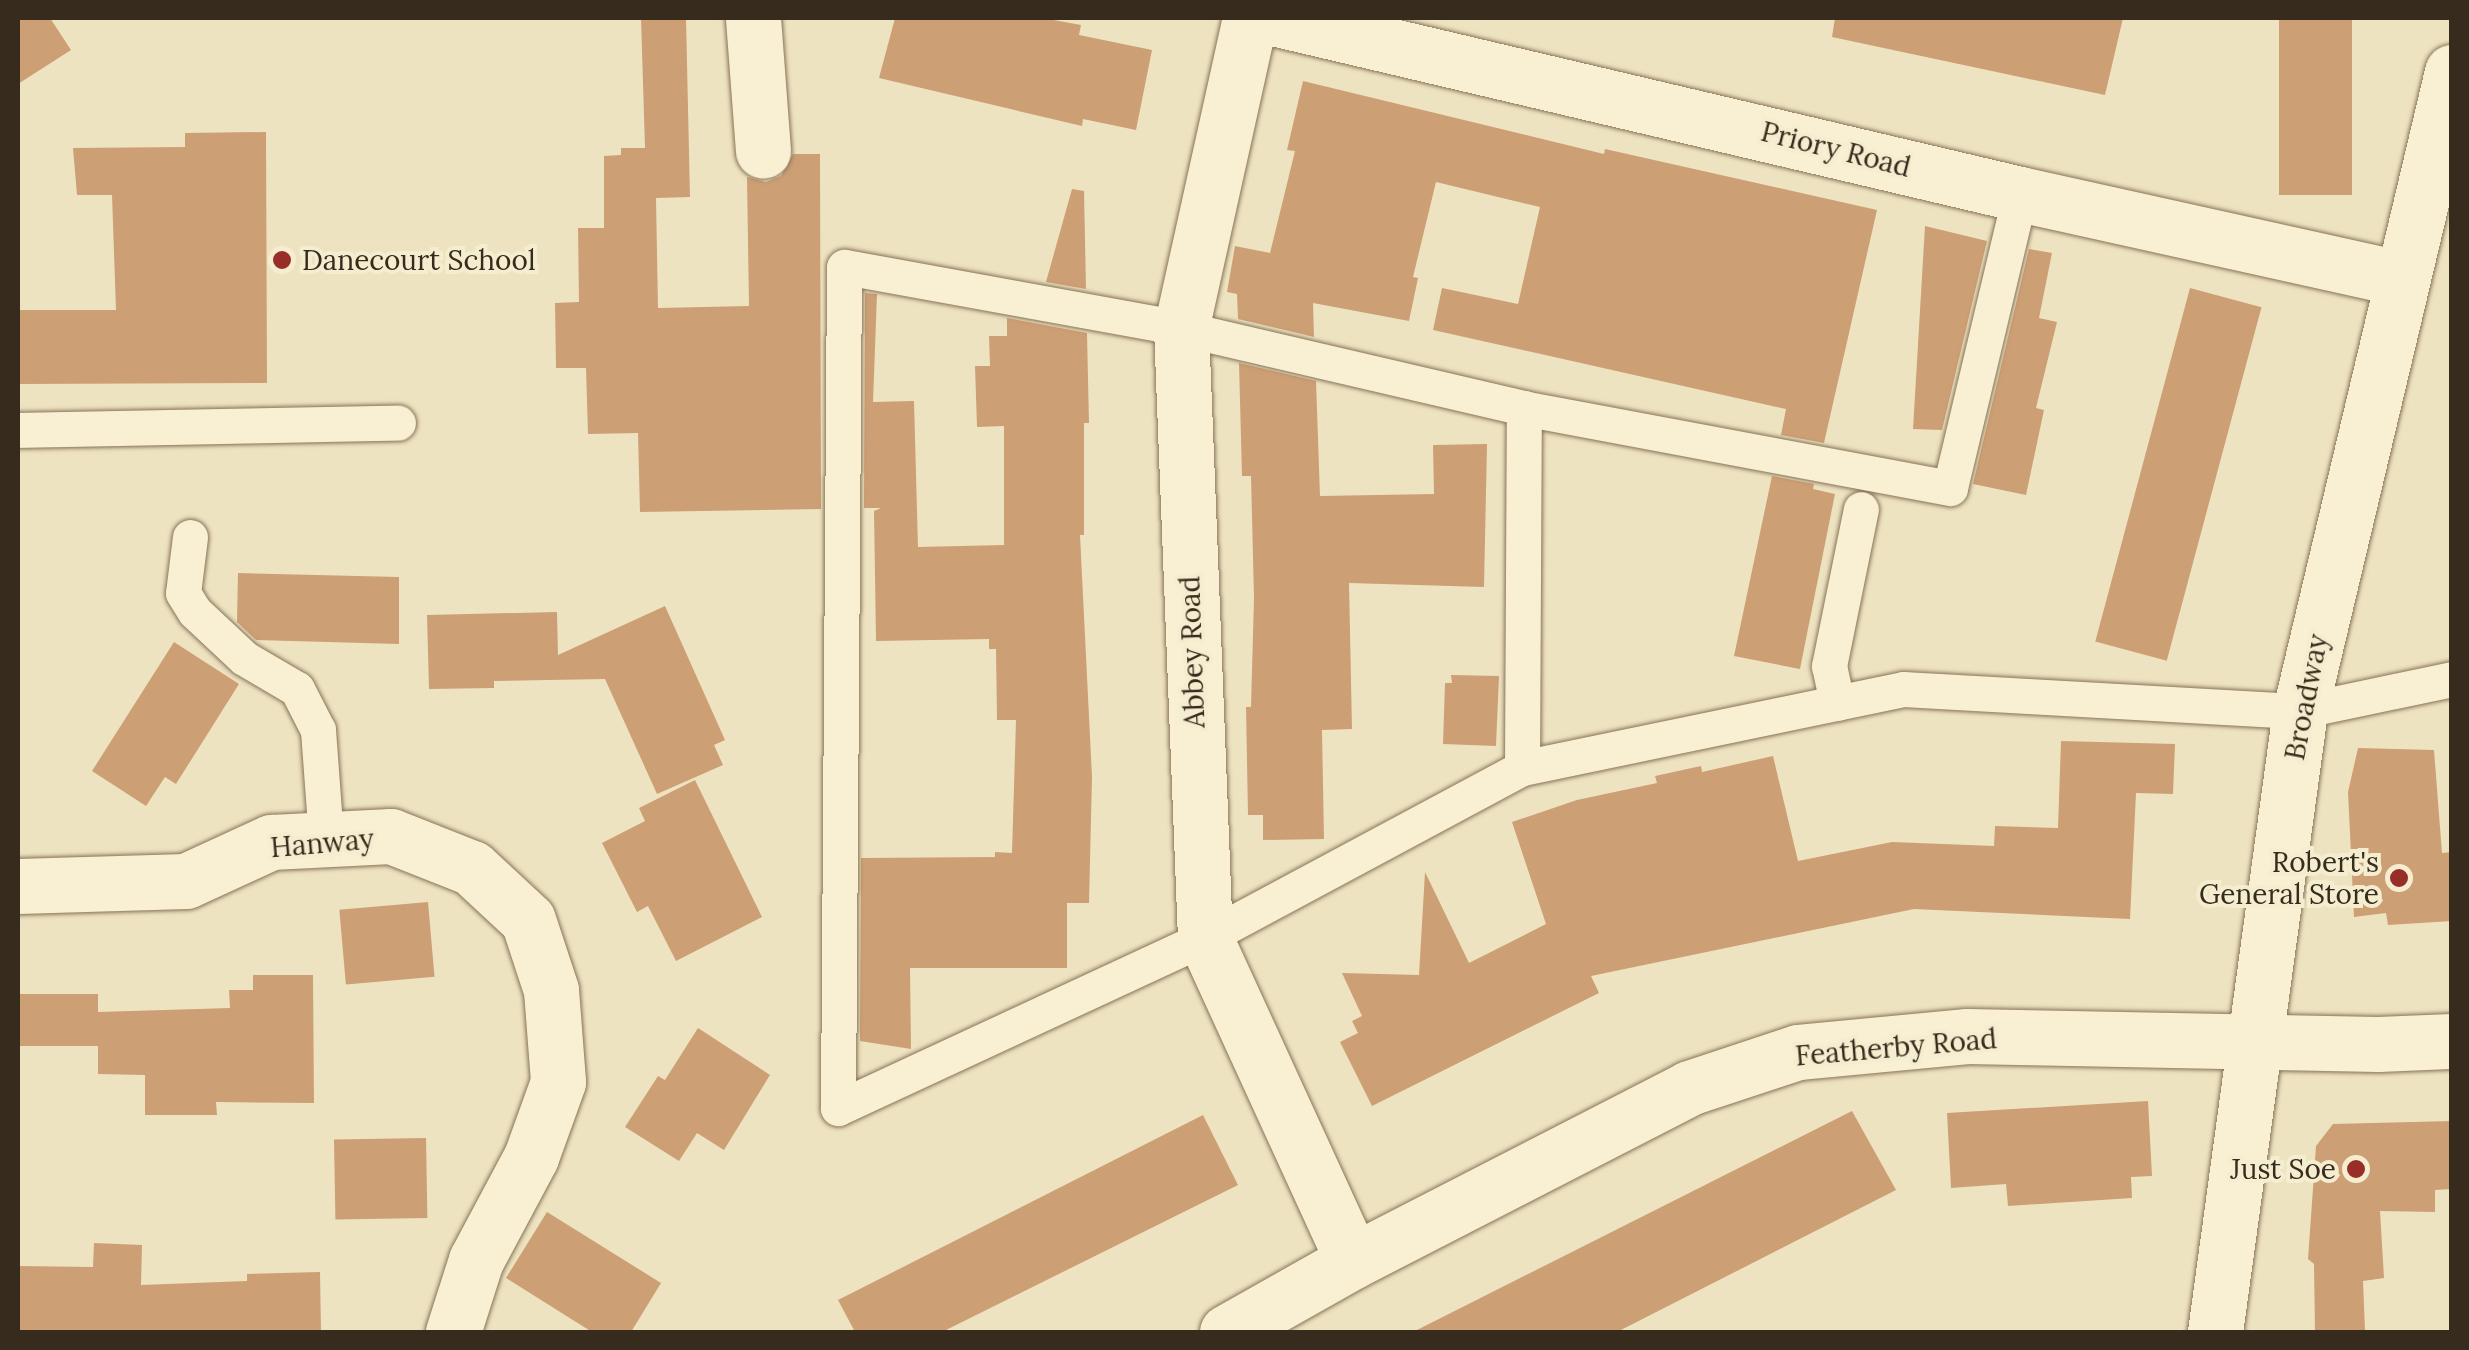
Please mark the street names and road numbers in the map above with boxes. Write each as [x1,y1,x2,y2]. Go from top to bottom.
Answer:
street label: Priory Road [1758,114,1914,184]
street label: Abbey Road [1173,575,1211,729]
street label: Broadway [2277,631,2335,763]
street label: Hanway [269,822,375,864]
street label: Featherby Road [1794,1021,1998,1073]

